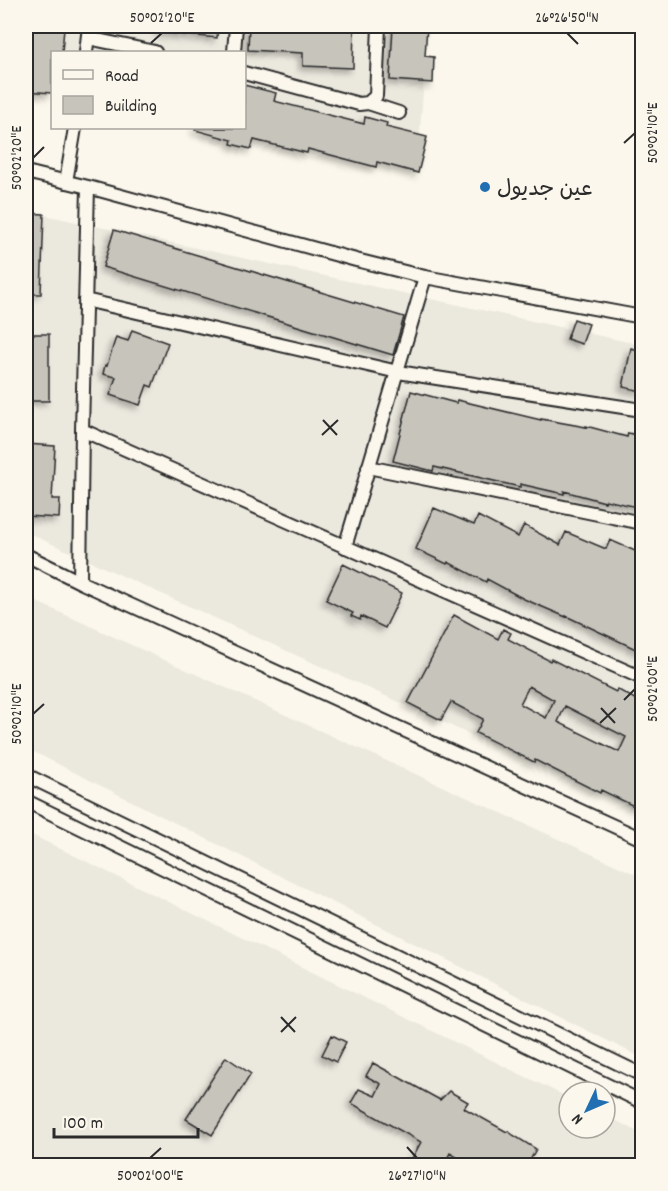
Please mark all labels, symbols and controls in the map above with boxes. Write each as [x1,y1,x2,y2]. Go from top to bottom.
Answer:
text: 50°02'20"E [130,8,194,30]
text: 26°26'50"N [535,8,599,30]
legend [51,51,246,129]
text: Road [105,65,139,90]
text: Building [105,95,157,120]
text: 50°02'10"E [643,102,665,164]
text: 50°02'20"E [7,126,29,190]
place label: عين جديول [497,175,593,206]
marker: عين جديول [478,180,492,194]
text: 50°02'00"E [643,656,665,722]
text: 50°02'10"E [7,683,29,745]
north arrow [557,1080,617,1140]
scale bar [54,1101,198,1139]
text: N [567,1108,589,1130]
text: 100 m [63,1112,103,1137]
text: 50°02'00"E [117,1166,183,1188]
text: 26°27'10"N [388,1166,446,1188]

